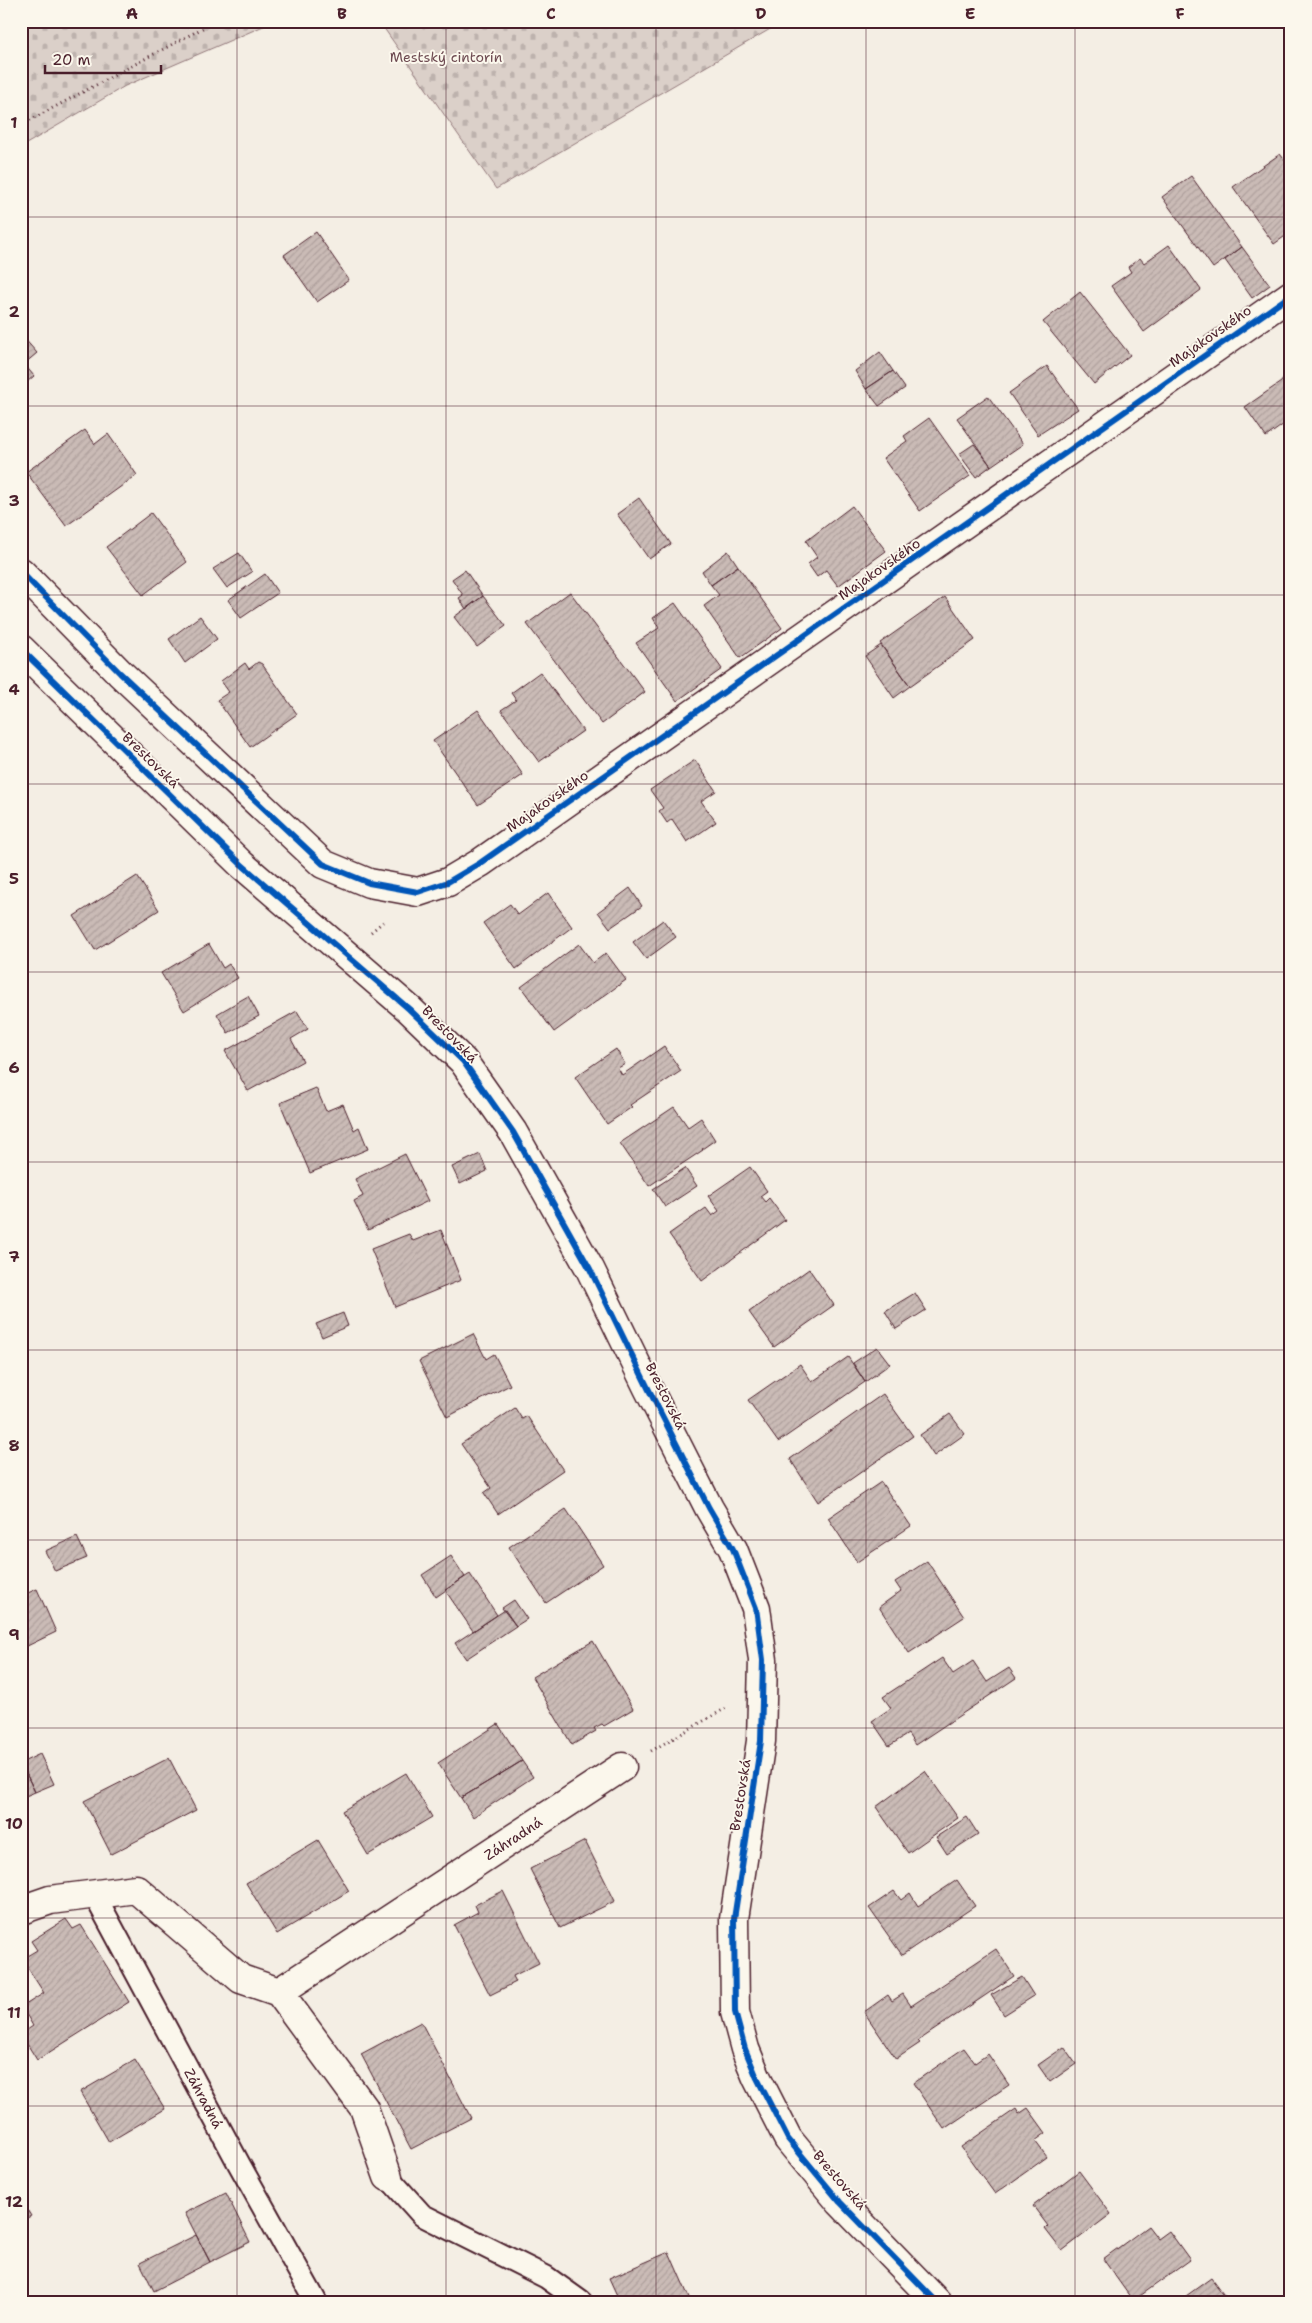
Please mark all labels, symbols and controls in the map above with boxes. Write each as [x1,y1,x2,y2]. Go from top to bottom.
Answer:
text: A [126,3,138,24]
text: B [337,3,347,24]
text: C [546,3,556,24]
text: D [755,3,767,24]
text: E [965,3,975,24]
text: F [1175,3,1185,24]
scale bar [45,42,161,74]
park label: Mestský cintorín [390,48,503,66]
text: 20 m [52,50,91,70]
text: 1 [10,112,18,133]
text: 2 [8,301,20,322]
street label: Majakovského [1165,301,1255,371]
text: 3 [8,490,20,511]
street label: Majakovského [834,534,924,604]
text: 4 [8,679,20,700]
street label: Brestovská [119,728,184,792]
street label: Majakovského [502,766,592,836]
text: 5 [9,868,19,889]
street label: Brestovská [418,1002,482,1067]
text: 6 [8,1057,20,1078]
text: 7 [8,1246,20,1267]
street label: Brestovská [641,1359,691,1433]
text: 8 [8,1435,20,1456]
text: 9 [8,1624,20,1645]
street label: Brestovská [725,1757,755,1832]
text: 10 [5,1813,23,1834]
street label: Záhradná [481,1813,546,1864]
text: 11 [7,2002,21,2023]
street label: Záhradná [180,2065,227,2132]
street label: Brestovská [809,2147,871,2214]
text: 12 [5,2191,23,2212]

